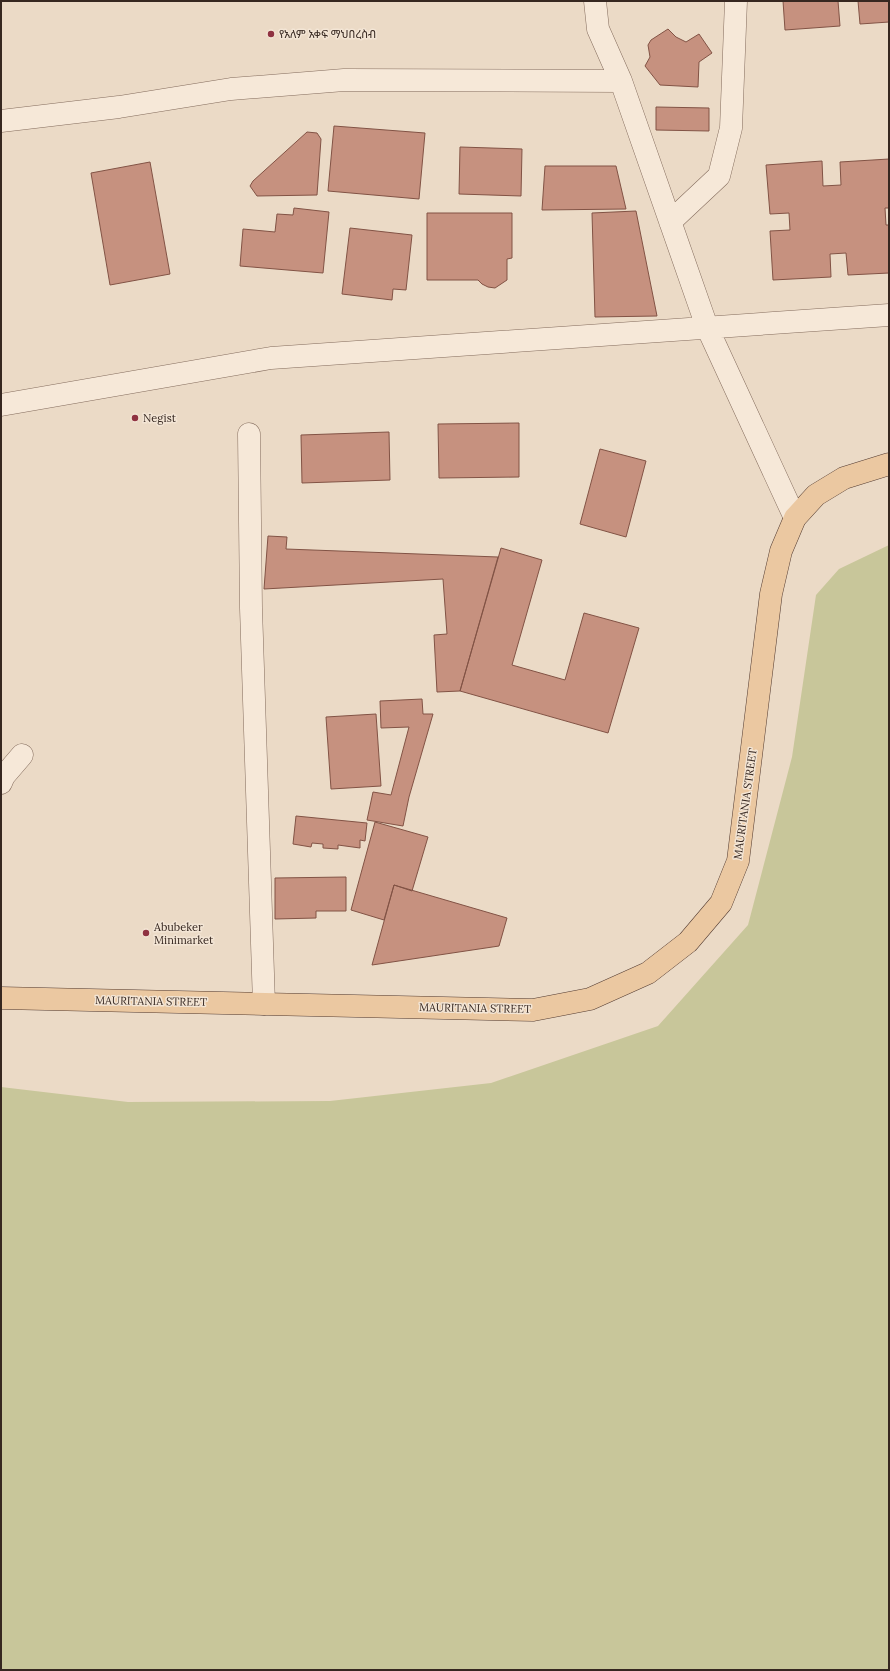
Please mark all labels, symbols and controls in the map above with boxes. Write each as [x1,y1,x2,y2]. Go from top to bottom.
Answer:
place label: የአለም አቀፍ ማህበረስብ [279,27,376,41]
marker: የአለም አቀፍ ማህበረስብ [266,29,276,39]
place label: Negist [143,411,177,425]
marker: Negist [130,413,140,423]
street label: MAURITANIA STREET [730,748,760,860]
place label: Abubeker Minimarket [153,920,214,947]
marker: Abubeker Minimarket [141,928,151,938]
street label: MAURITANIA STREET [95,993,207,1009]
street label: MAURITANIA STREET [419,1000,531,1016]

